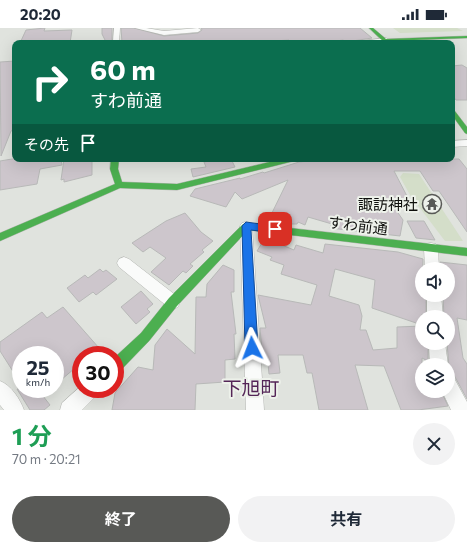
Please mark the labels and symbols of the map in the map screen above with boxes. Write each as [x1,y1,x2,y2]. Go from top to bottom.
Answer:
temple icon: 諏訪神社 [421,193,443,215]
place label: 諏訪神社 [358,195,418,213]
pin [258,212,292,246]
street label: すわ前通 [327,212,389,238]
position arrow [231,327,273,369]
speed limit sign: 30 [72,346,124,398]
district label: 下旭町 [222,376,280,399]

